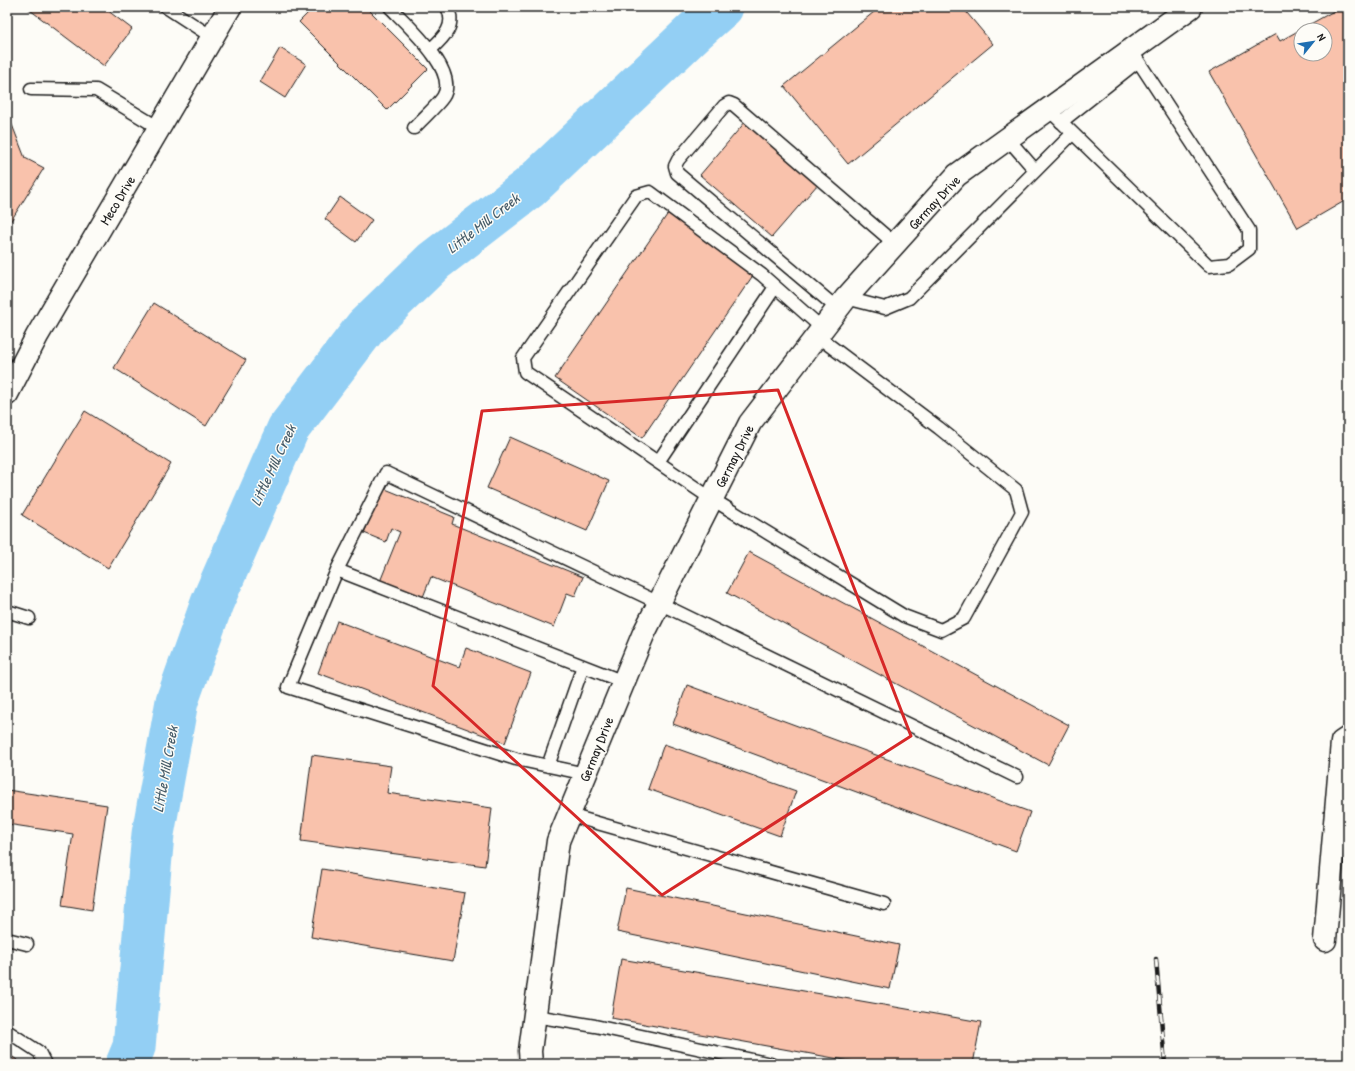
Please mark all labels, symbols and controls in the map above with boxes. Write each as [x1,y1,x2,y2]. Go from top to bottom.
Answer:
north arrow [1293,22,1333,62]
text: N [1314,31,1329,43]
street label: Germay Drive [904,170,965,234]
street label: Meco Drive [95,171,139,228]
water label: Little Mill Creek [442,187,525,258]
water label: Little Mill Creek [245,420,302,509]
street label: Germay Drive [710,421,759,491]
street label: Germay Drive [574,713,619,785]
water label: Little Mill Creek [147,723,183,814]

